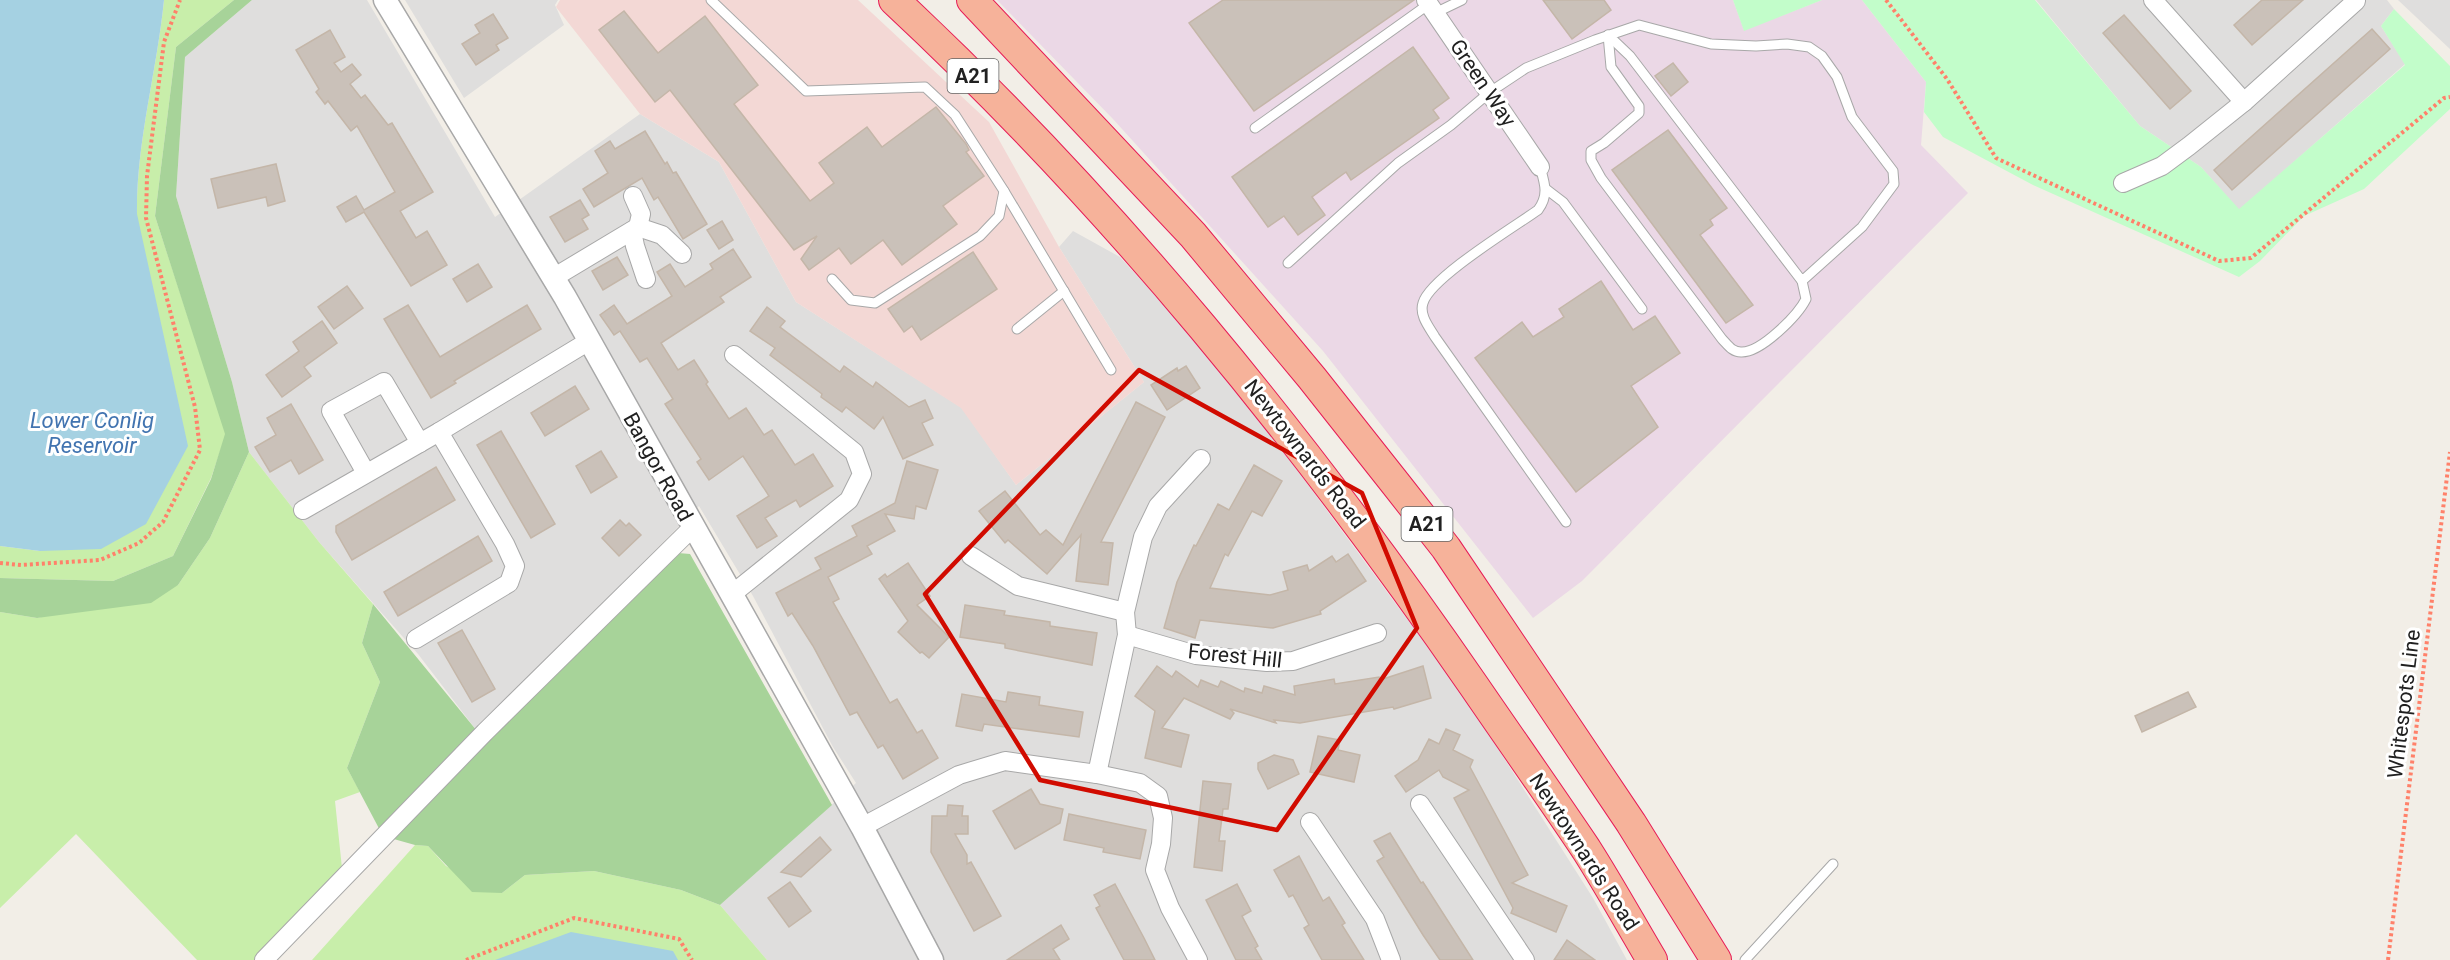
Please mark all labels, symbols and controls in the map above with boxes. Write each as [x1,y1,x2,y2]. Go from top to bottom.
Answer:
street label: Green Way [1445,35,1521,131]
road number: A21 [948,59,998,93]
street label: Newtownards Road [1239,375,1371,533]
water label: Lower Conlig Reservoir [30,408,154,458]
street label: Bangor Road [618,409,698,525]
road number: A21 [1402,507,1452,541]
street label: Whitespots Line [2383,628,2425,780]
street label: Forest Hill [1187,639,1283,673]
street label: Newtownards Road [1524,769,1644,935]

